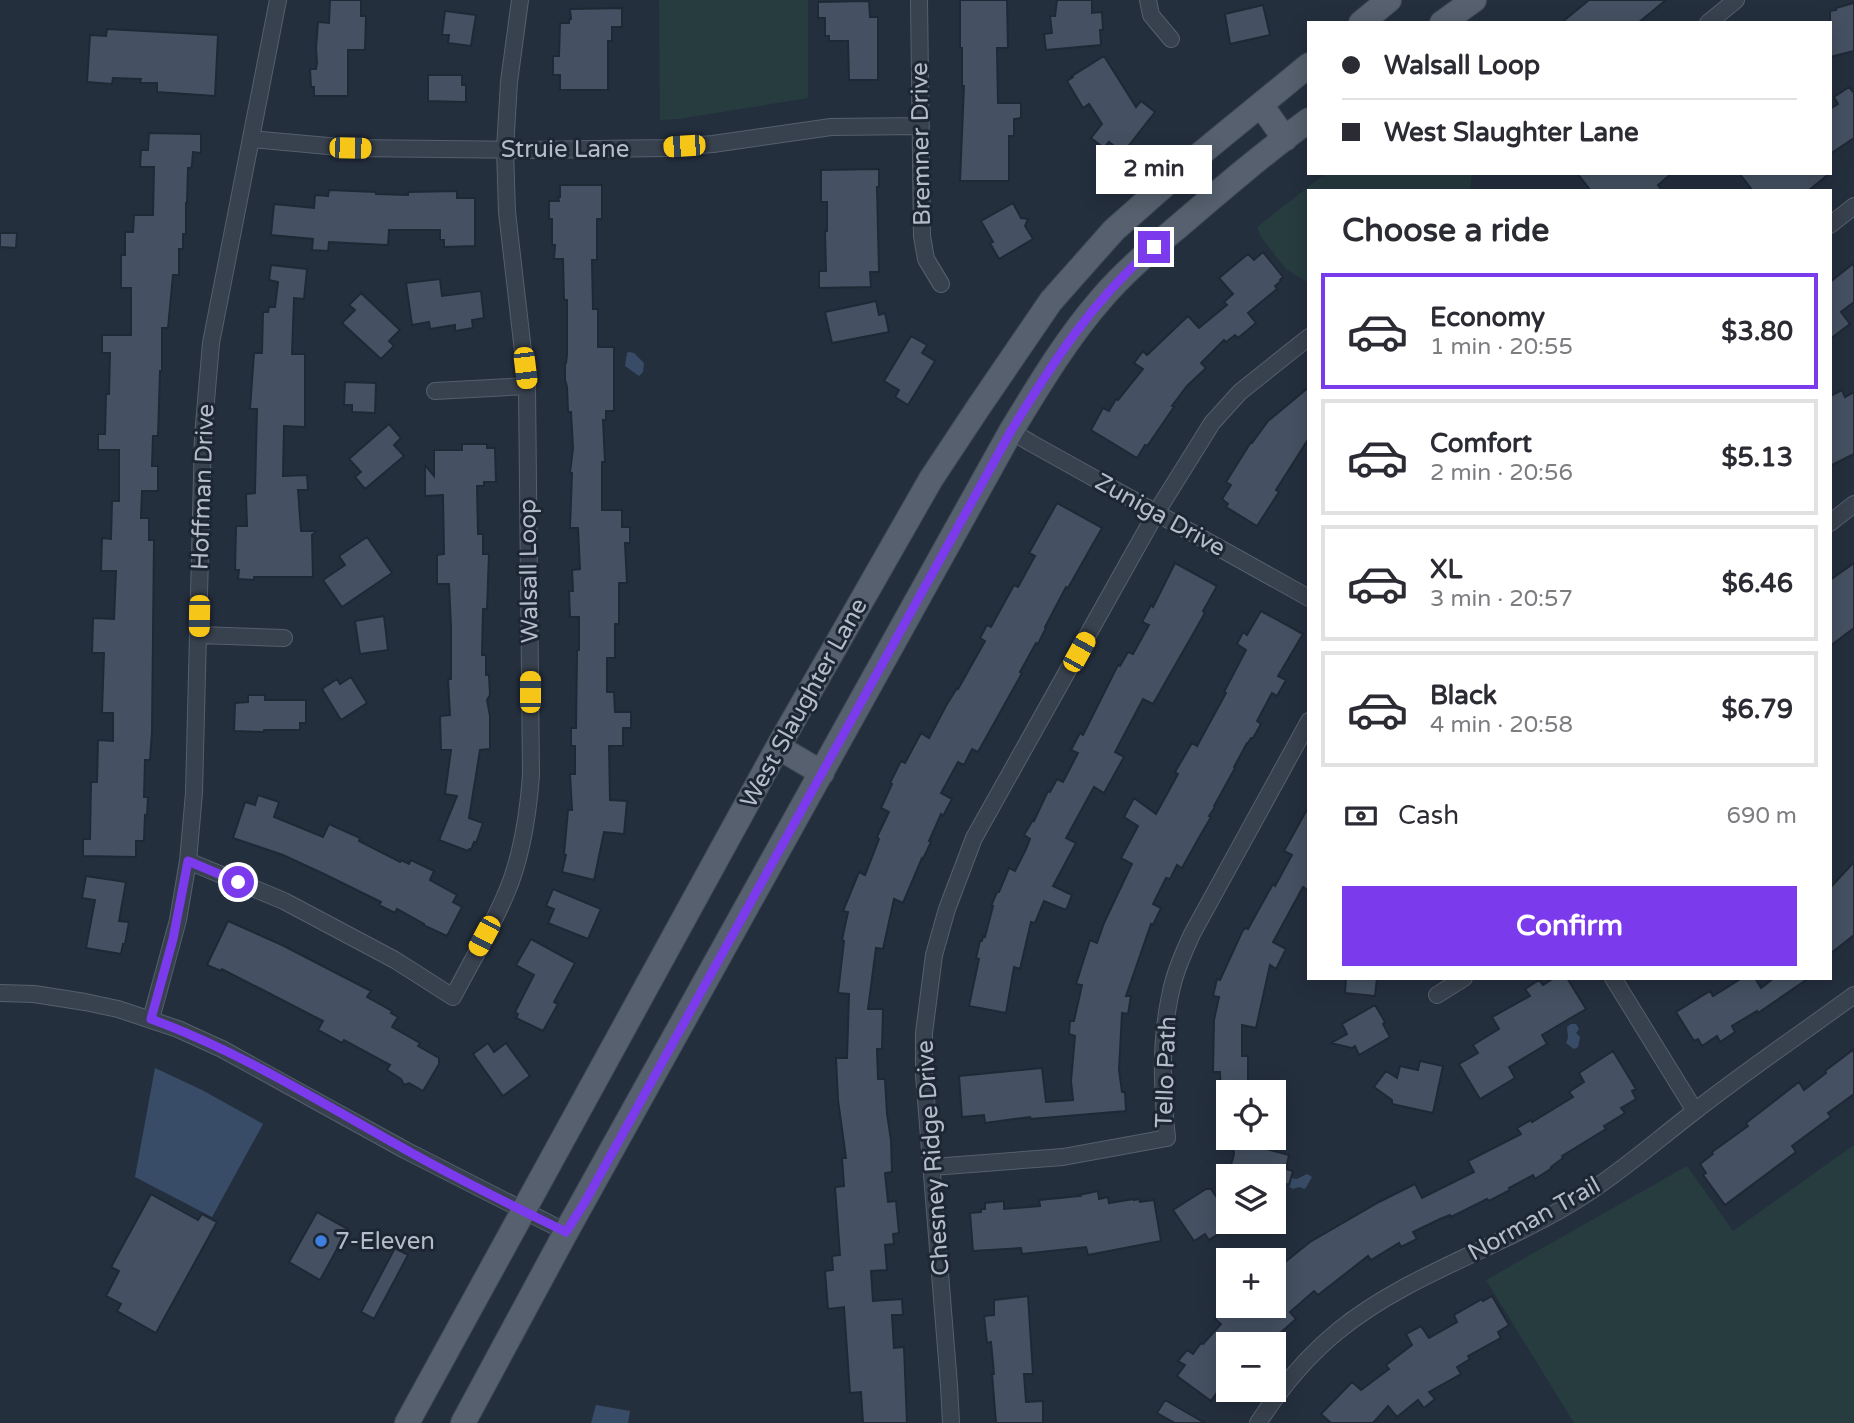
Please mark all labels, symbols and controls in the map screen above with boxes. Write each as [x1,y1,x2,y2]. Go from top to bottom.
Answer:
text: Walsall Loop [1384,50,1540,81]
street label: Bremner Drive [905,62,937,226]
text: West Slaughter Lane [1384,117,1639,148]
car [663,134,706,158]
street label: Struie Lane [501,135,629,164]
car [329,137,372,159]
callout: 2 min [1096,146,1212,194]
text: 2 min [1123,155,1185,183]
text: Choose a ride [1342,212,1549,250]
route end [1138,231,1170,263]
icon: car [1346,300,1409,363]
text: Economy [1430,302,1545,333]
text: $3.80 [1721,316,1793,347]
text: 1 min · 20:55 [1430,333,1573,361]
car [513,346,538,390]
street label: Hoffman Drive [186,403,220,571]
icon: car [1346,426,1409,489]
text: Comfort [1430,428,1532,459]
text: $5.13 [1721,442,1793,473]
text: 2 min · 20:56 [1430,459,1573,487]
street label: Zuniga Drive [1090,467,1230,563]
street label: Walsall Loop [513,499,545,643]
icon: car [1346,552,1409,615]
text: XL [1430,554,1462,585]
text: $6.46 [1722,568,1793,599]
text: 3 min · 20:57 [1430,585,1573,613]
street label: West Slaughter Lane [734,593,874,813]
car [189,595,210,637]
car [1060,629,1099,675]
car [520,671,541,713]
icon: car [1346,678,1409,741]
text: Black [1430,680,1497,711]
text: $6.79 [1721,694,1793,725]
text: 4 min · 20:58 [1430,711,1573,739]
icon: cash [1342,797,1380,835]
text: Cash [1398,800,1459,831]
text: 690 m [1727,802,1797,830]
route start [222,866,254,898]
button: Confirm [1342,886,1797,966]
car [465,913,504,959]
street label: Tello Path [1150,1016,1182,1128]
street label: Chesney Ridge Drive [910,1039,956,1277]
map controls [1216,1080,1286,1402]
button: locate [1216,1080,1286,1150]
button: layers [1216,1164,1286,1234]
street label: Norman Trail [1463,1171,1605,1267]
place label: 7-Eleven [335,1227,435,1256]
marker: 7-Eleven [313,1233,329,1249]
button: + [1216,1248,1286,1318]
button: − [1216,1332,1286,1402]

